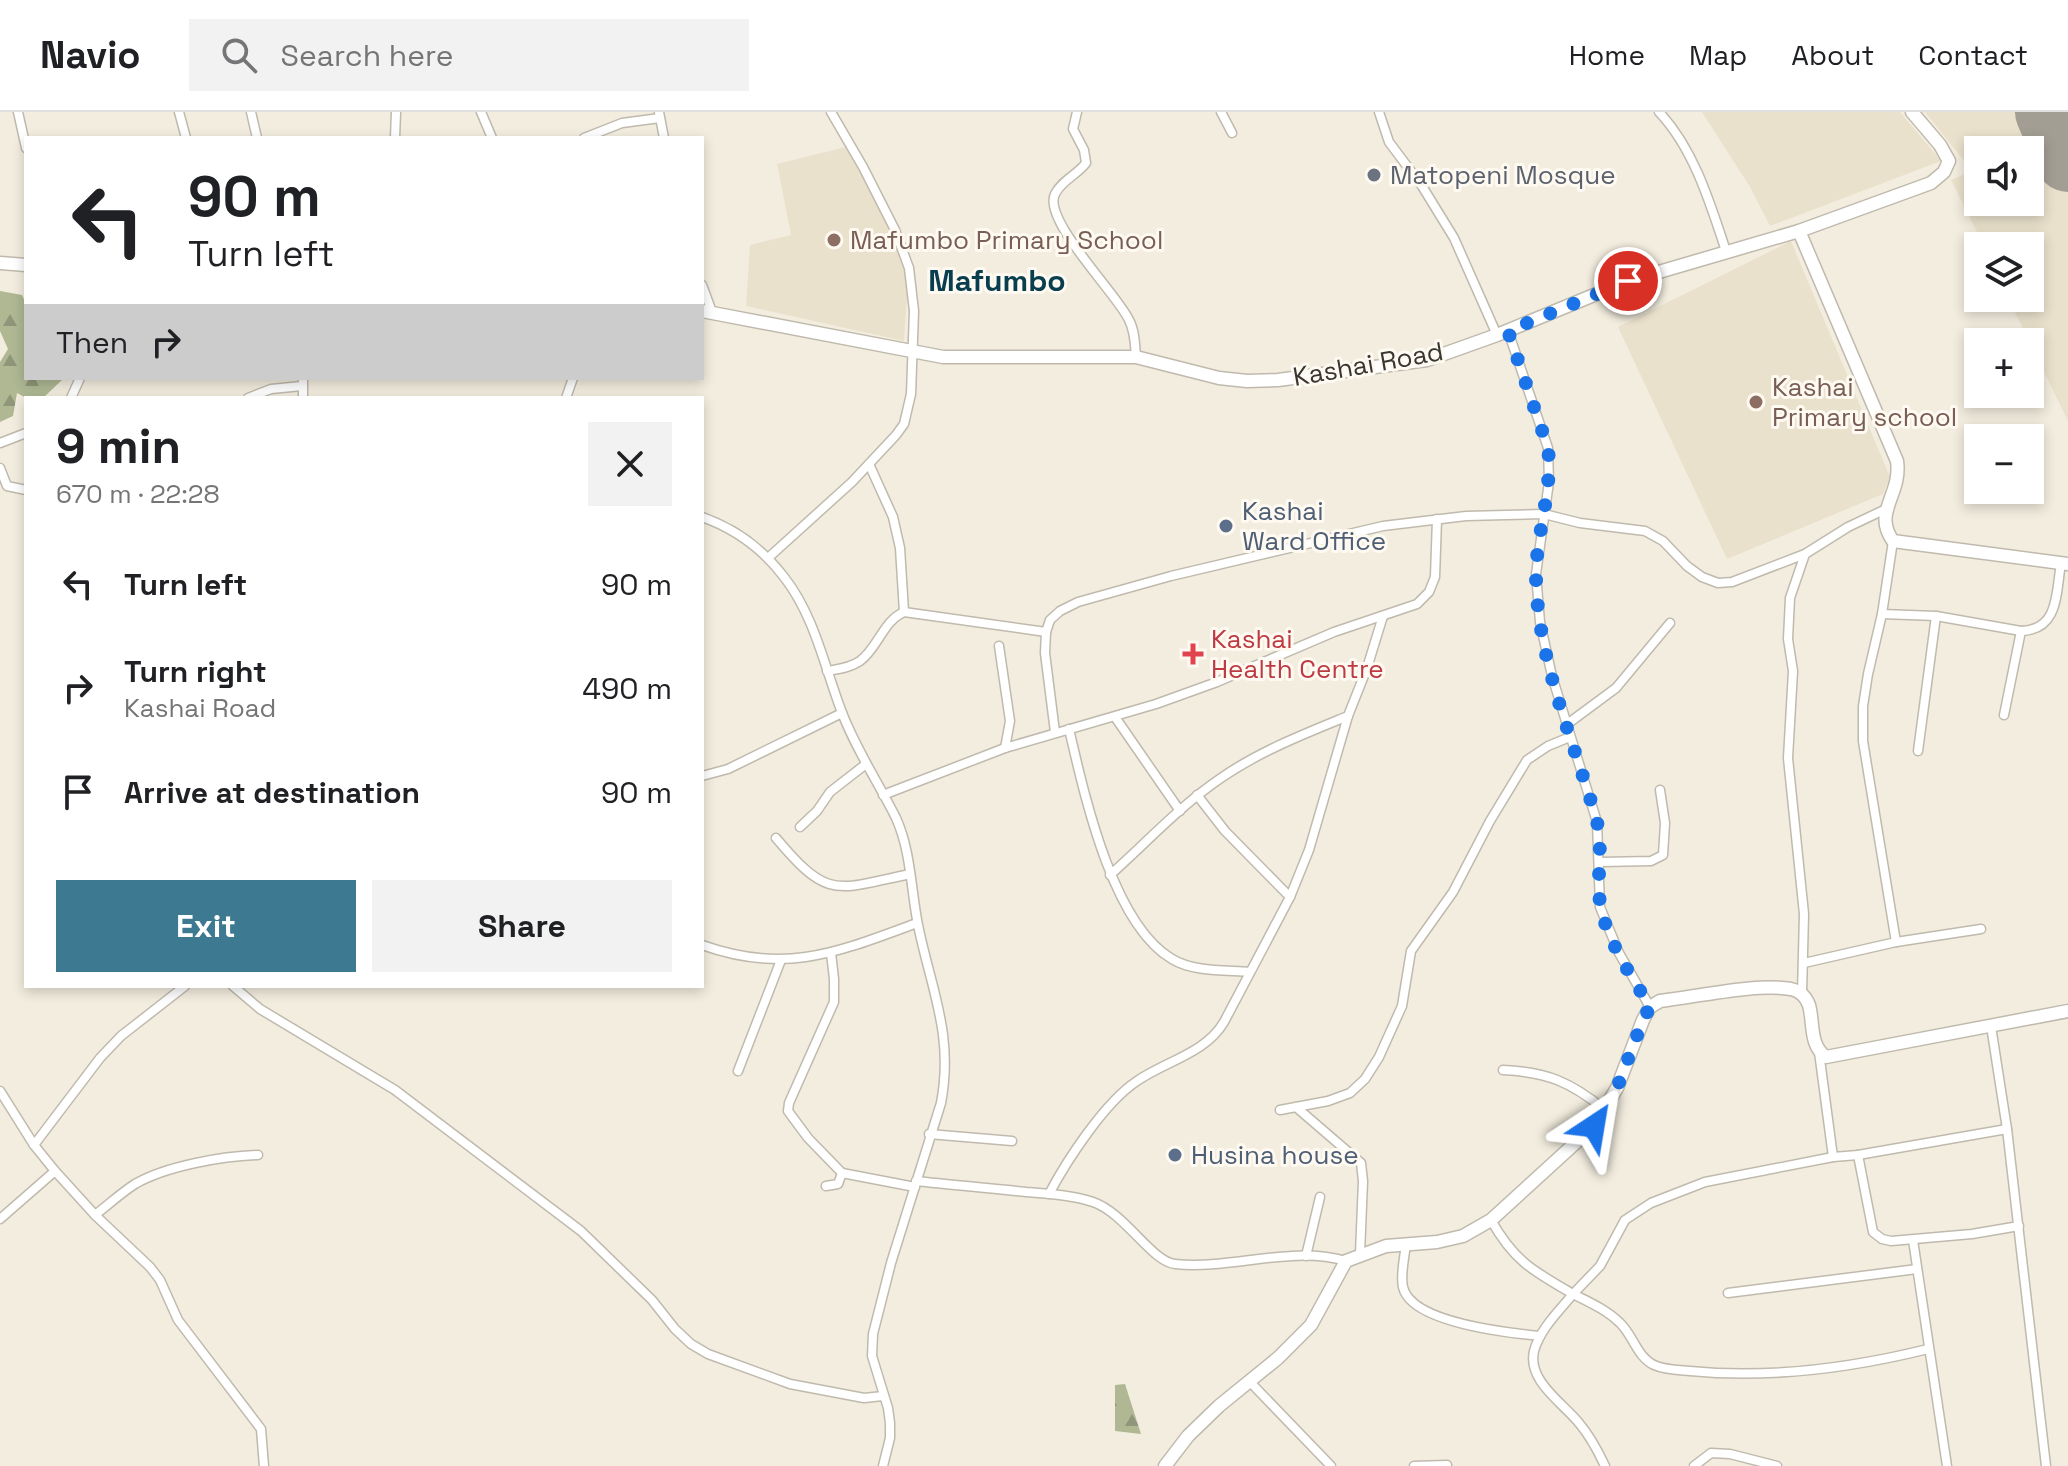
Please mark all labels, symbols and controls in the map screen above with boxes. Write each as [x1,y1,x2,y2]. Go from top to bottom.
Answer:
search box [189,19,749,91]
text: Navio [40,31,141,79]
icon: search [217,33,261,77]
text: Search here [281,36,453,75]
text: Home [1569,37,1645,73]
text: Map [1689,37,1747,73]
text: About [1791,37,1874,73]
text: Contact [1918,37,2028,73]
map controls [1964,136,2044,504]
button: sound [1964,136,2044,216]
place label: Matopeni Mosque [1390,158,1616,192]
text: 90 m [188,161,321,232]
marker: Matopeni Mosque [1365,166,1383,184]
icon: left [56,168,160,272]
place label: Mafumbo Primary School [850,223,1163,257]
text: Turn left [188,231,335,277]
marker: Mafumbo Primary School [825,231,843,249]
button: layers [1964,232,2044,312]
pin [1594,247,1662,315]
icon: arrive [1606,259,1650,303]
district label: Mafumbo [928,261,1066,300]
icon: right [144,320,188,364]
text: Then [56,323,128,362]
button: + [1964,328,2044,408]
street label: Kashai Road [1290,334,1446,394]
place label: Kashai Primary school [1772,370,1957,434]
marker: Kashai Primary school [1747,393,1765,411]
text: 9 min [56,416,181,477]
button: close [588,422,672,506]
button: − [1964,424,2044,504]
text: 670 m · 22:28 [56,477,220,511]
place label: Kashai Ward Office [1242,494,1386,558]
marker: Kashai Ward Office [1217,517,1235,535]
icon: left [56,562,100,606]
text: Turn left [124,565,247,604]
text: 90 m [601,565,672,604]
place label: Kashai Health Centre [1211,622,1384,686]
marker: Kashai Health Centre [1182,643,1204,665]
text: Turn right [124,652,267,691]
icon: right [56,666,100,710]
text: 490 m [582,669,672,708]
text: Kashai Road [124,691,276,725]
icon: arrive [56,770,100,814]
text: Arrive at destination [124,773,420,812]
text: 90 m [601,773,672,812]
button: Exit [56,880,356,972]
button: Share [372,880,672,972]
position arrow [1552,1084,1636,1168]
place label: Husina house [1191,1138,1359,1172]
marker: Husina house [1166,1146,1184,1164]

